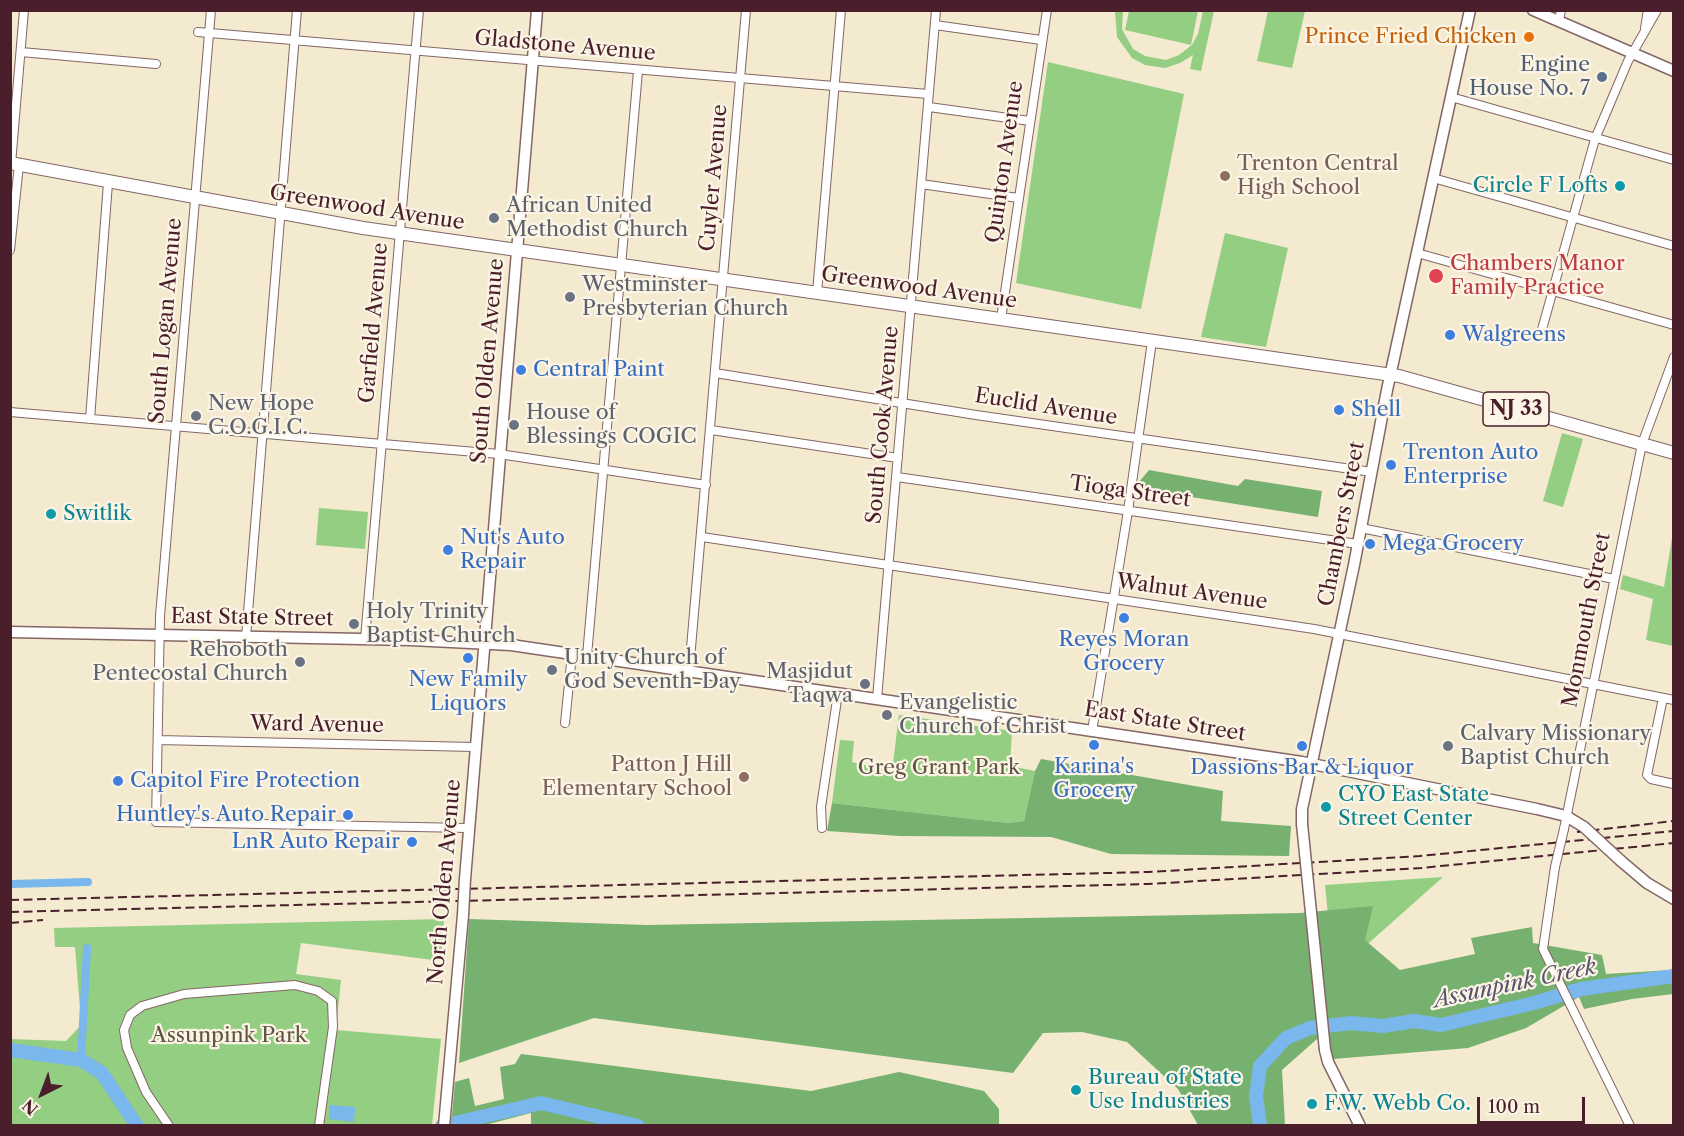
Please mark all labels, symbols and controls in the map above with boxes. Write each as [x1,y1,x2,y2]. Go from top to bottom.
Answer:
place label: Prince Fried Chicken [1304,24,1517,50]
street label: Gladstone Avenue [474,26,656,66]
marker: Prince Fried Chicken [1522,30,1536,44]
place label: Engine House No. 7 [1469,52,1590,102]
marker: Engine House No. 7 [1595,70,1609,84]
street label: Quinton Avenue [981,79,1029,245]
street label: Cuyler Avenue [695,103,733,253]
place label: Trenton Central High School [1237,151,1399,201]
marker: Trenton Central High School [1218,169,1232,183]
place label: Circle F Lofts [1473,173,1608,199]
marker: Circle F Lofts [1613,179,1627,193]
street label: Greenwood Avenue [268,180,466,236]
place label: African United Methodist Church [506,193,688,243]
marker: African United Methodist Church [487,211,501,225]
street label: South Logan Avenue [144,217,188,425]
street label: Garfield Avenue [354,242,394,404]
place label: Chambers Manor Family Practice [1450,251,1625,301]
street label: South Olden Avenue [466,257,510,465]
street label: Greenwood Avenue [820,262,1018,314]
marker: Chambers Manor Family Practice [1427,267,1445,285]
place label: Westminster Presbyterian Church [582,272,788,322]
marker: Westminster Presbyterian Church [563,290,577,304]
place label: Walgreens [1462,322,1566,348]
street label: South Cook Avenue [862,325,904,525]
marker: Walgreens [1443,328,1457,342]
place label: Central Paint [533,357,665,383]
marker: Central Paint [514,363,528,377]
street label: Euclid Avenue [973,383,1119,431]
place label: New Hope C.O.G.I.C. [208,391,314,441]
road number: NJ 33 [1483,392,1549,426]
place label: Shell [1351,397,1401,423]
place label: House of Blessings COGIC [526,400,697,450]
marker: Shell [1332,403,1346,417]
marker: New Hope C.O.G.I.C. [189,409,203,423]
marker: House of Blessings COGIC [507,418,521,432]
street label: Chambers Street [1314,439,1370,609]
place label: Trenton Auto Enterprise [1403,440,1538,490]
marker: Trenton Auto Enterprise [1384,458,1398,472]
street label: Tioga Street [1068,471,1192,513]
place label: Switlik [63,501,131,527]
marker: Switlik [44,507,58,521]
place label: Nut's Auto Repair [460,525,565,575]
street label: Monmouth Street [1558,530,1616,710]
place label: Mega Grocery [1382,531,1524,557]
marker: Mega Grocery [1363,537,1377,551]
marker: Nut's Auto Repair [441,543,455,557]
street label: Walnut Avenue [1115,569,1269,615]
place label: Holy Trinity Baptist Church [366,599,516,649]
street label: East State Street [170,604,334,632]
marker: Reyes Moran Grocery [1117,611,1131,625]
marker: Holy Trinity Baptist Church [347,617,361,631]
place label: Reyes Moran Grocery [1059,627,1189,677]
place label: Rehoboth Pentecostal Church [92,637,288,687]
place label: Unity Church of God Seventh-Day [564,645,741,695]
marker: New Family Liquors [461,651,475,665]
marker: Rehoboth Pentecostal Church [293,655,307,669]
place label: Masjidut Taqwa [766,659,853,709]
marker: Unity Church of God Seventh-Day [545,663,559,677]
place label: New Family Liquors [409,667,527,717]
marker: Masjidut Taqwa [858,677,872,691]
place label: Evangelistic Church of Christ [899,690,1067,740]
street label: East State Street [1083,697,1247,747]
marker: Evangelistic Church of Christ [880,708,894,722]
street label: Ward Avenue [250,711,384,739]
place label: Calvary Missionary Baptist Church [1460,721,1651,771]
marker: Karina's Grocery [1087,738,1101,752]
marker: Dassions Bar & Liquor [1295,739,1309,753]
marker: Calvary Missionary Baptist Church [1441,739,1455,753]
place label: Patton J Hill Elementary School [542,752,732,802]
place label: Karina's Grocery [1053,754,1135,804]
park label: Greg Grant Park [858,755,1020,781]
place label: Dassions Bar & Liquor [1190,755,1414,781]
place label: Capitol Fire Protection [130,768,360,794]
marker: Patton J Hill Elementary School [737,770,751,784]
marker: Capitol Fire Protection [111,774,125,788]
street label: North Olden Avenue [423,778,467,986]
place label: CYO East State Street Center [1338,782,1489,832]
marker: CYO East State Street Center [1319,800,1333,814]
place label: Huntley's Auto Repair [116,802,336,828]
marker: Huntley's Auto Repair [341,808,355,822]
place label: LnR Auto Repair [232,829,400,855]
marker: LnR Auto Repair [405,835,419,849]
water label: Assunpink Creek [1431,954,1599,1014]
park label: Assunpink Park [151,1023,307,1049]
north arrow [12,1064,72,1124]
place label: Bureau of State Use Industries [1088,1065,1242,1115]
marker: Bureau of State Use Industries [1069,1083,1083,1097]
scale bar [1480,1085,1588,1123]
place label: F.W. Webb Co. [1324,1091,1471,1117]
text: N [18,1095,42,1119]
text: 100 m [1488,1096,1540,1118]
marker: F.W. Webb Co. [1305,1097,1319,1111]

